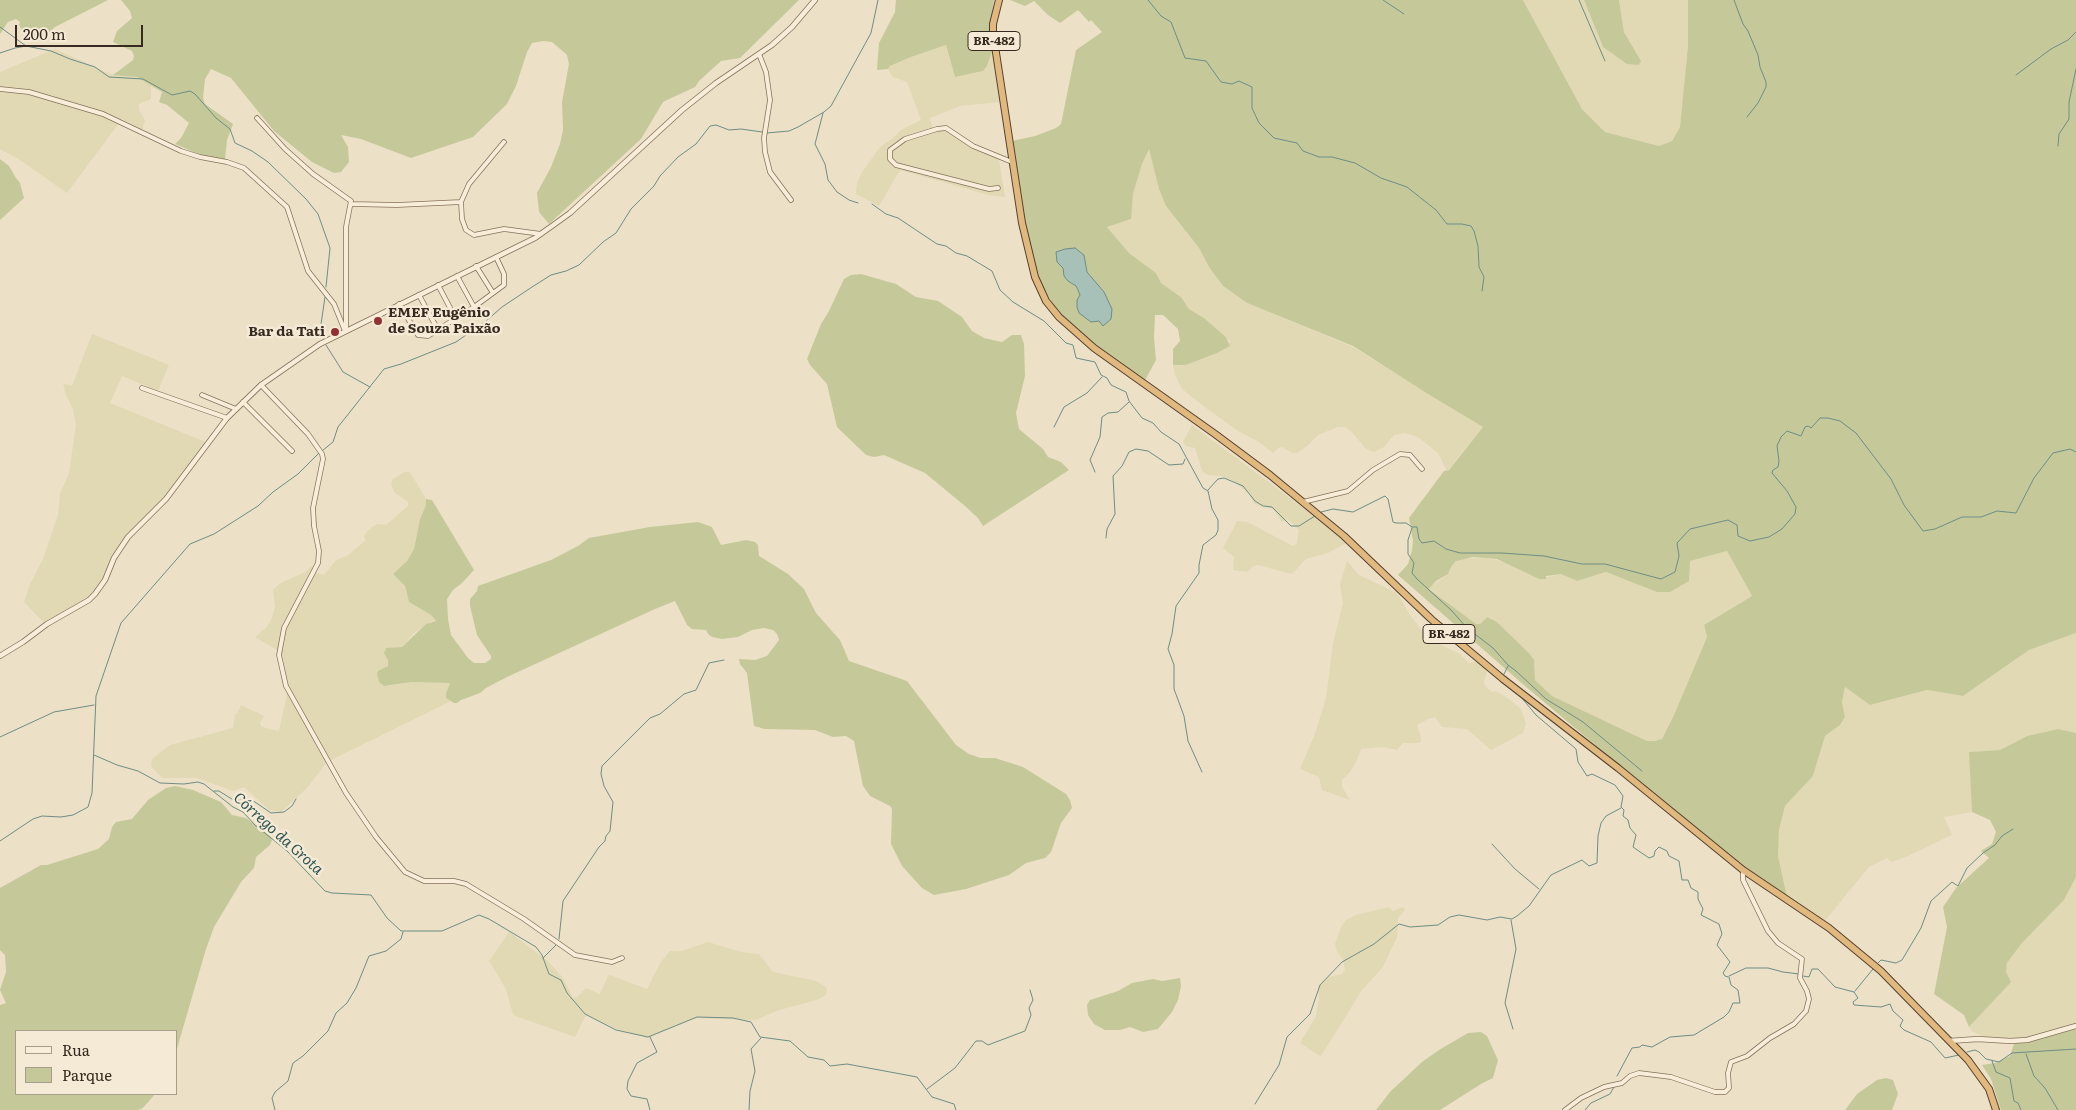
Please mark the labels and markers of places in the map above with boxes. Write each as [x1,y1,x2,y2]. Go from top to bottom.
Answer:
place label: EMEF Eugênio de Souza Paixão [388,305,500,338]
marker: EMEF Eugênio de Souza Paixão [372,315,384,327]
place label: Bar da Tati [248,324,325,340]
marker: Bar da Tati [329,326,341,338]

